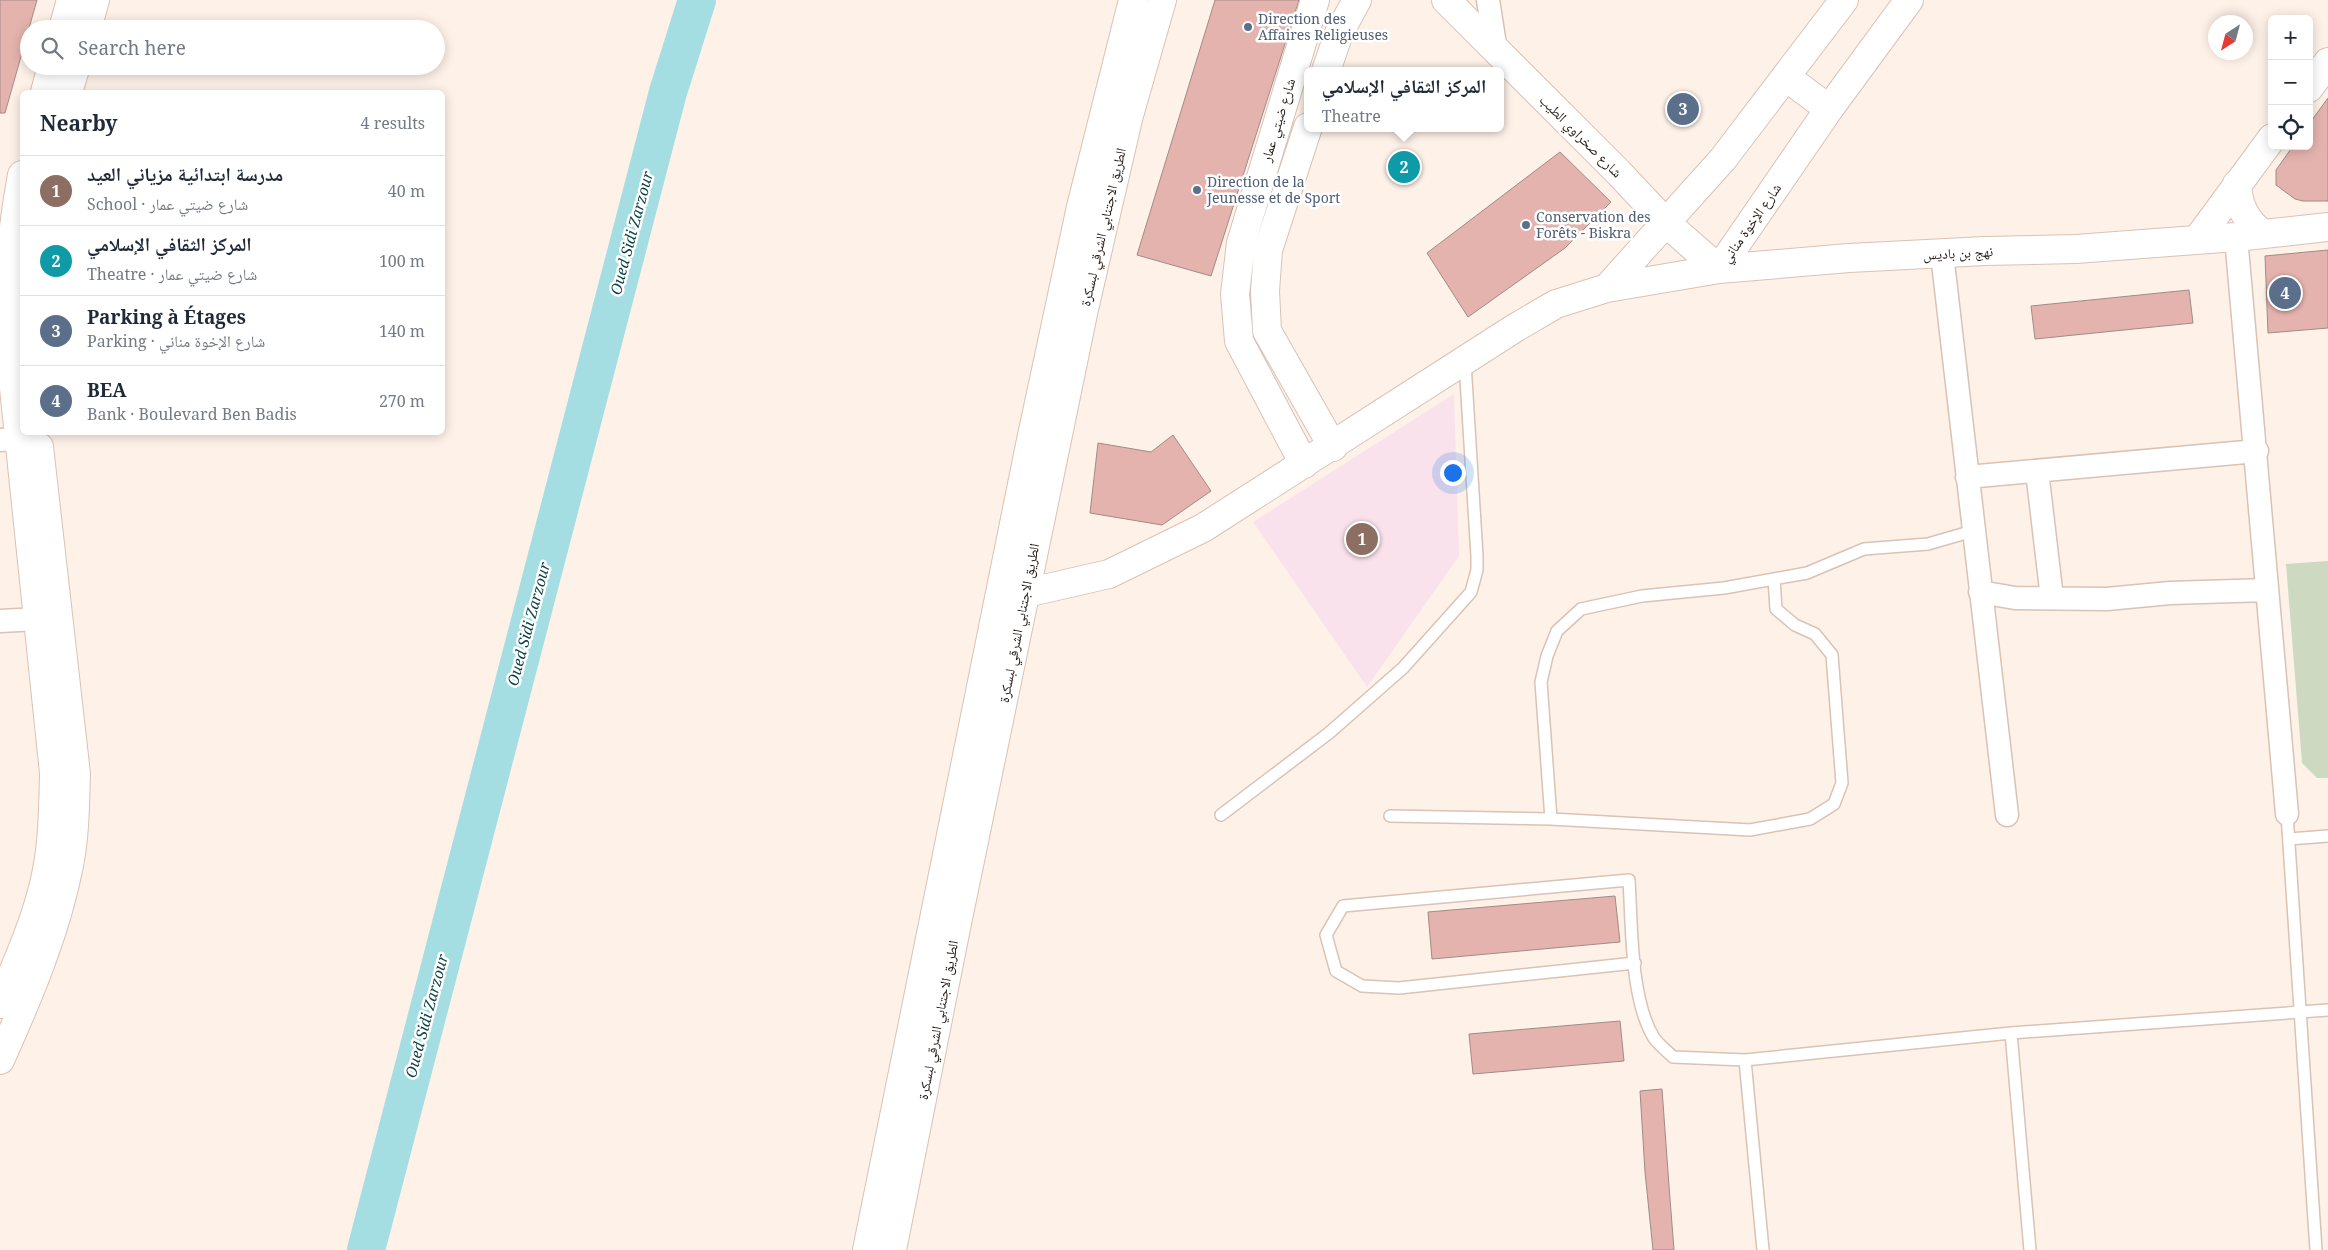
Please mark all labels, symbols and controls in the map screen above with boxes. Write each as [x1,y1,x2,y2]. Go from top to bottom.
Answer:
place label: Direction des Affaires Religieuses [1258,9,1388,44]
north arrow [2208,15,2253,60]
map controls [2268,15,2313,150]
button: + [2268,15,2313,60]
search box [20,20,445,75]
marker: Direction des Affaires Religieuses [1242,21,1254,33]
icon: search [38,34,66,62]
text: Search here [78,35,186,61]
button: − [2268,60,2313,105]
popup [1304,67,1504,132]
text: المركز الثقافي الإسلامي [1322,73,1486,99]
street label: شارع ضيتي عمار [1256,76,1302,166]
street label: شارع صخراوي الطيب [1534,90,1627,183]
pin: 3 [1667,90,1699,128]
text: Theatre [1322,105,1381,127]
button: locate [2268,105,2313,150]
text: Nearby [40,109,118,137]
text: 4 results [361,112,425,134]
street label: الطريق الاجتنابي الشرقي لبسكرة [1075,146,1132,309]
pin: 2 [1388,148,1420,186]
text: مدرسة ابتدائية مزياني العيد [87,161,283,187]
water label: Oued Sidi Zarzour [605,168,657,297]
place label: Direction de la Jeunesse et de Sport [1206,172,1340,207]
street label: شارع الإخوة مناني [1716,179,1787,268]
text: 1 [51,180,61,202]
text: 40 m [388,180,425,202]
marker: Direction de la Jeunesse et de Sport [1191,184,1203,196]
text: School · شارع ضيتي عمار [87,193,248,215]
place label: Conservation des Forêts - Biskra [1536,207,1651,242]
marker: Conservation des Forêts - Biskra [1520,219,1532,231]
text: المركز الثقافي الإسلامي [87,231,252,257]
street label: نهج بن باديس [1922,241,1994,265]
text: 2 [51,250,61,272]
text: 100 m [379,250,425,272]
text: Theatre · شارع ضيتي عمار [87,263,257,285]
pin: 4 [2269,274,2301,312]
text: Parking à Étages [87,304,246,330]
text: 3 [51,320,61,342]
text: 140 m [379,320,425,342]
text: Parking · شارع الإخوة مناني [87,330,265,352]
text: BEA [87,377,126,403]
text: 4 [51,390,61,412]
text: 270 m [379,390,425,412]
text: Bank · Boulevard Ben Badis [87,403,297,425]
your location [1440,460,1466,486]
pin: 1 [1346,520,1378,558]
street label: الطريق الاجتنابي الشرقي لبسكرة [994,542,1046,705]
water label: Oued Sidi Zarzour [502,559,554,688]
street label: الطريق الاجتنابي الشرقي لبسكرة [913,939,965,1102]
water label: Oued Sidi Zarzour [400,951,452,1080]

